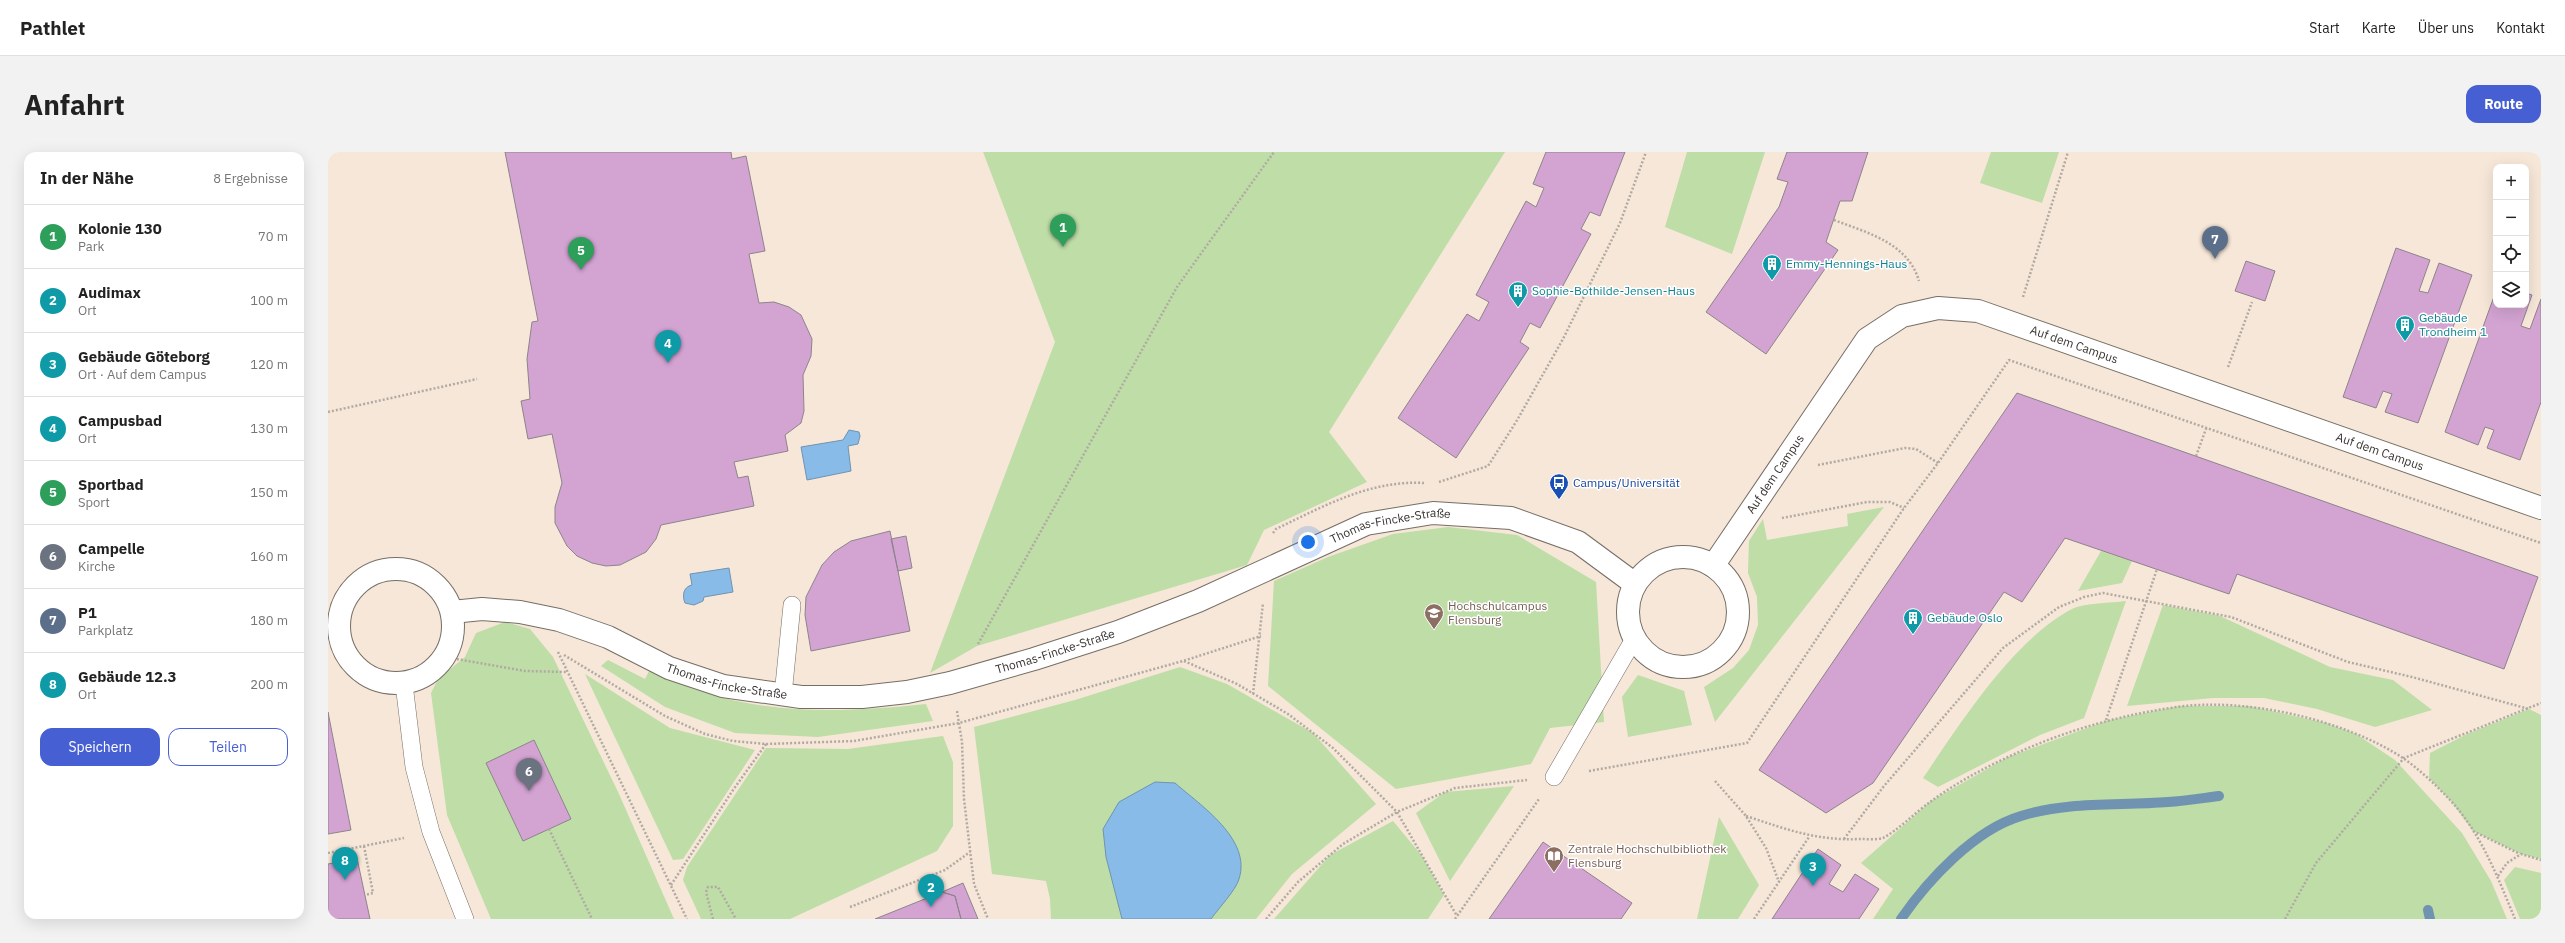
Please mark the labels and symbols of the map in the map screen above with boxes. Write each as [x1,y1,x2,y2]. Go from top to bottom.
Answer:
pin: 1 [1050,214,1076,247]
pin: 7 [2202,226,2228,259]
pin: 5 [568,237,594,270]
building icon: Emmy-Hennings-Haus [1761,253,1783,281]
place label: Emmy-Hennings-Haus [1786,256,1908,271]
building icon: Sophie-Bothilde-Jensen-Haus [1507,280,1529,308]
place label: Sophie-Bothilde-Jensen-Haus [1532,283,1695,298]
place label: Gebäude Trondheim 1 [2419,310,2487,339]
building icon: Gebäude Trondheim 1 [2394,314,2416,342]
street label: Auf dem Campus [2028,322,2120,367]
pin: 4 [655,330,681,363]
street label: Auf dem Campus [2334,429,2426,474]
street label: Auf dem Campus [1743,431,1807,516]
bus stop icon: Campus/Universität [1548,472,1570,500]
place label: Campus/Universität [1573,475,1680,490]
street label: Thomas-Fincke-Straße [1328,505,1452,546]
your location [1298,532,1318,552]
place label: Hochschulcampus Flensburg [1448,598,1548,627]
school or university icon: Hochschulcampus Flensburg [1423,602,1445,630]
building icon: Gebäude Oslo [1902,607,1924,635]
place label: Gebäude Oslo [1927,610,2003,625]
street label: Thomas-Fincke-Straße [994,625,1117,677]
street label: Thomas-Fincke-Straße [664,660,789,702]
pin: 6 [516,758,542,791]
place label: Zentrale Hochschulbibliothek Flensburg [1568,841,1727,870]
library icon: Zentrale Hochschulbibliothek Flensburg [1543,845,1565,873]
pin: 8 [332,847,358,880]
pin: 3 [1800,853,1826,886]
pin: 2 [918,874,944,907]

